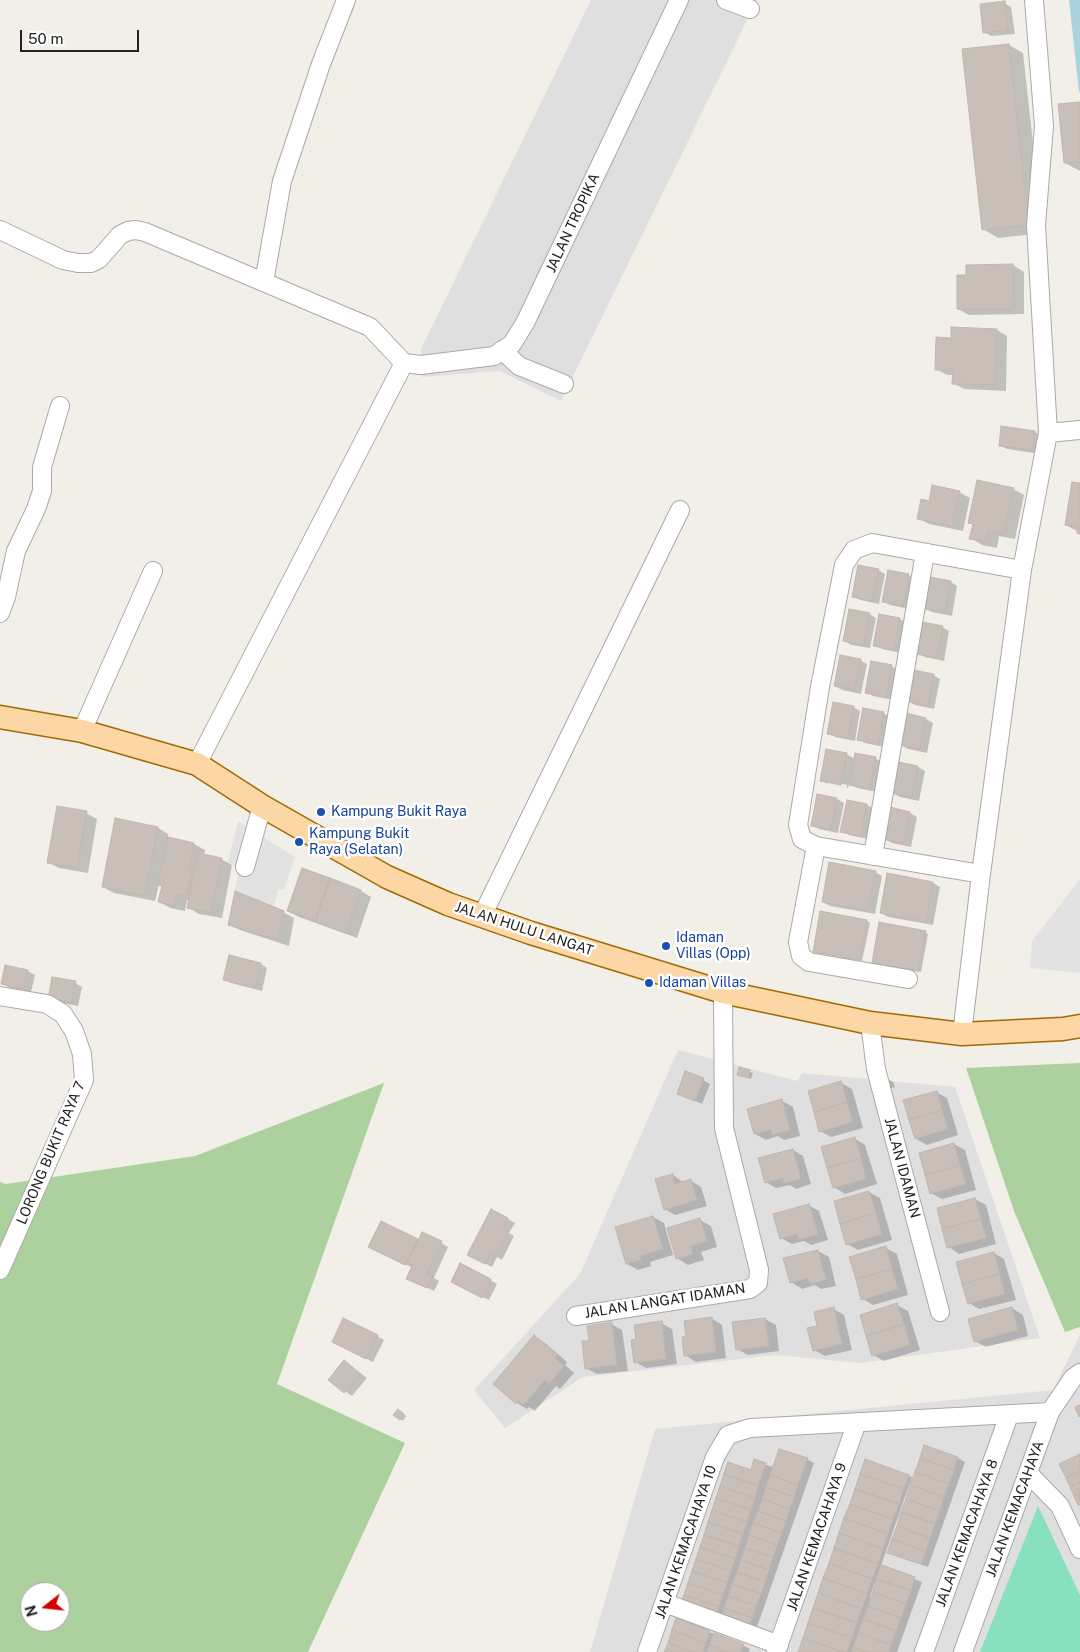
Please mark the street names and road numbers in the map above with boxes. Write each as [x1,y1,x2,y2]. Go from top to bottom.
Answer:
street label: JALAN TROPIKA [543,171,603,275]
street label: JALAN HULU LANGAT [453,899,595,959]
street label: LORONG BUKIT RAYA 7 [13,1079,89,1227]
street label: JALAN IDAMAN [881,1116,923,1220]
street label: JALAN LANGAT IDAMAN [583,1280,747,1322]
street label: JALAN KEMACAHAYA [983,1439,1047,1579]
street label: JALAN KEMACAHAYA 8 [932,1457,1002,1609]
street label: JALAN KEMACAHAYA 9 [784,1461,850,1613]
street label: JALAN KEMACAHAYA 10 [652,1463,720,1621]

